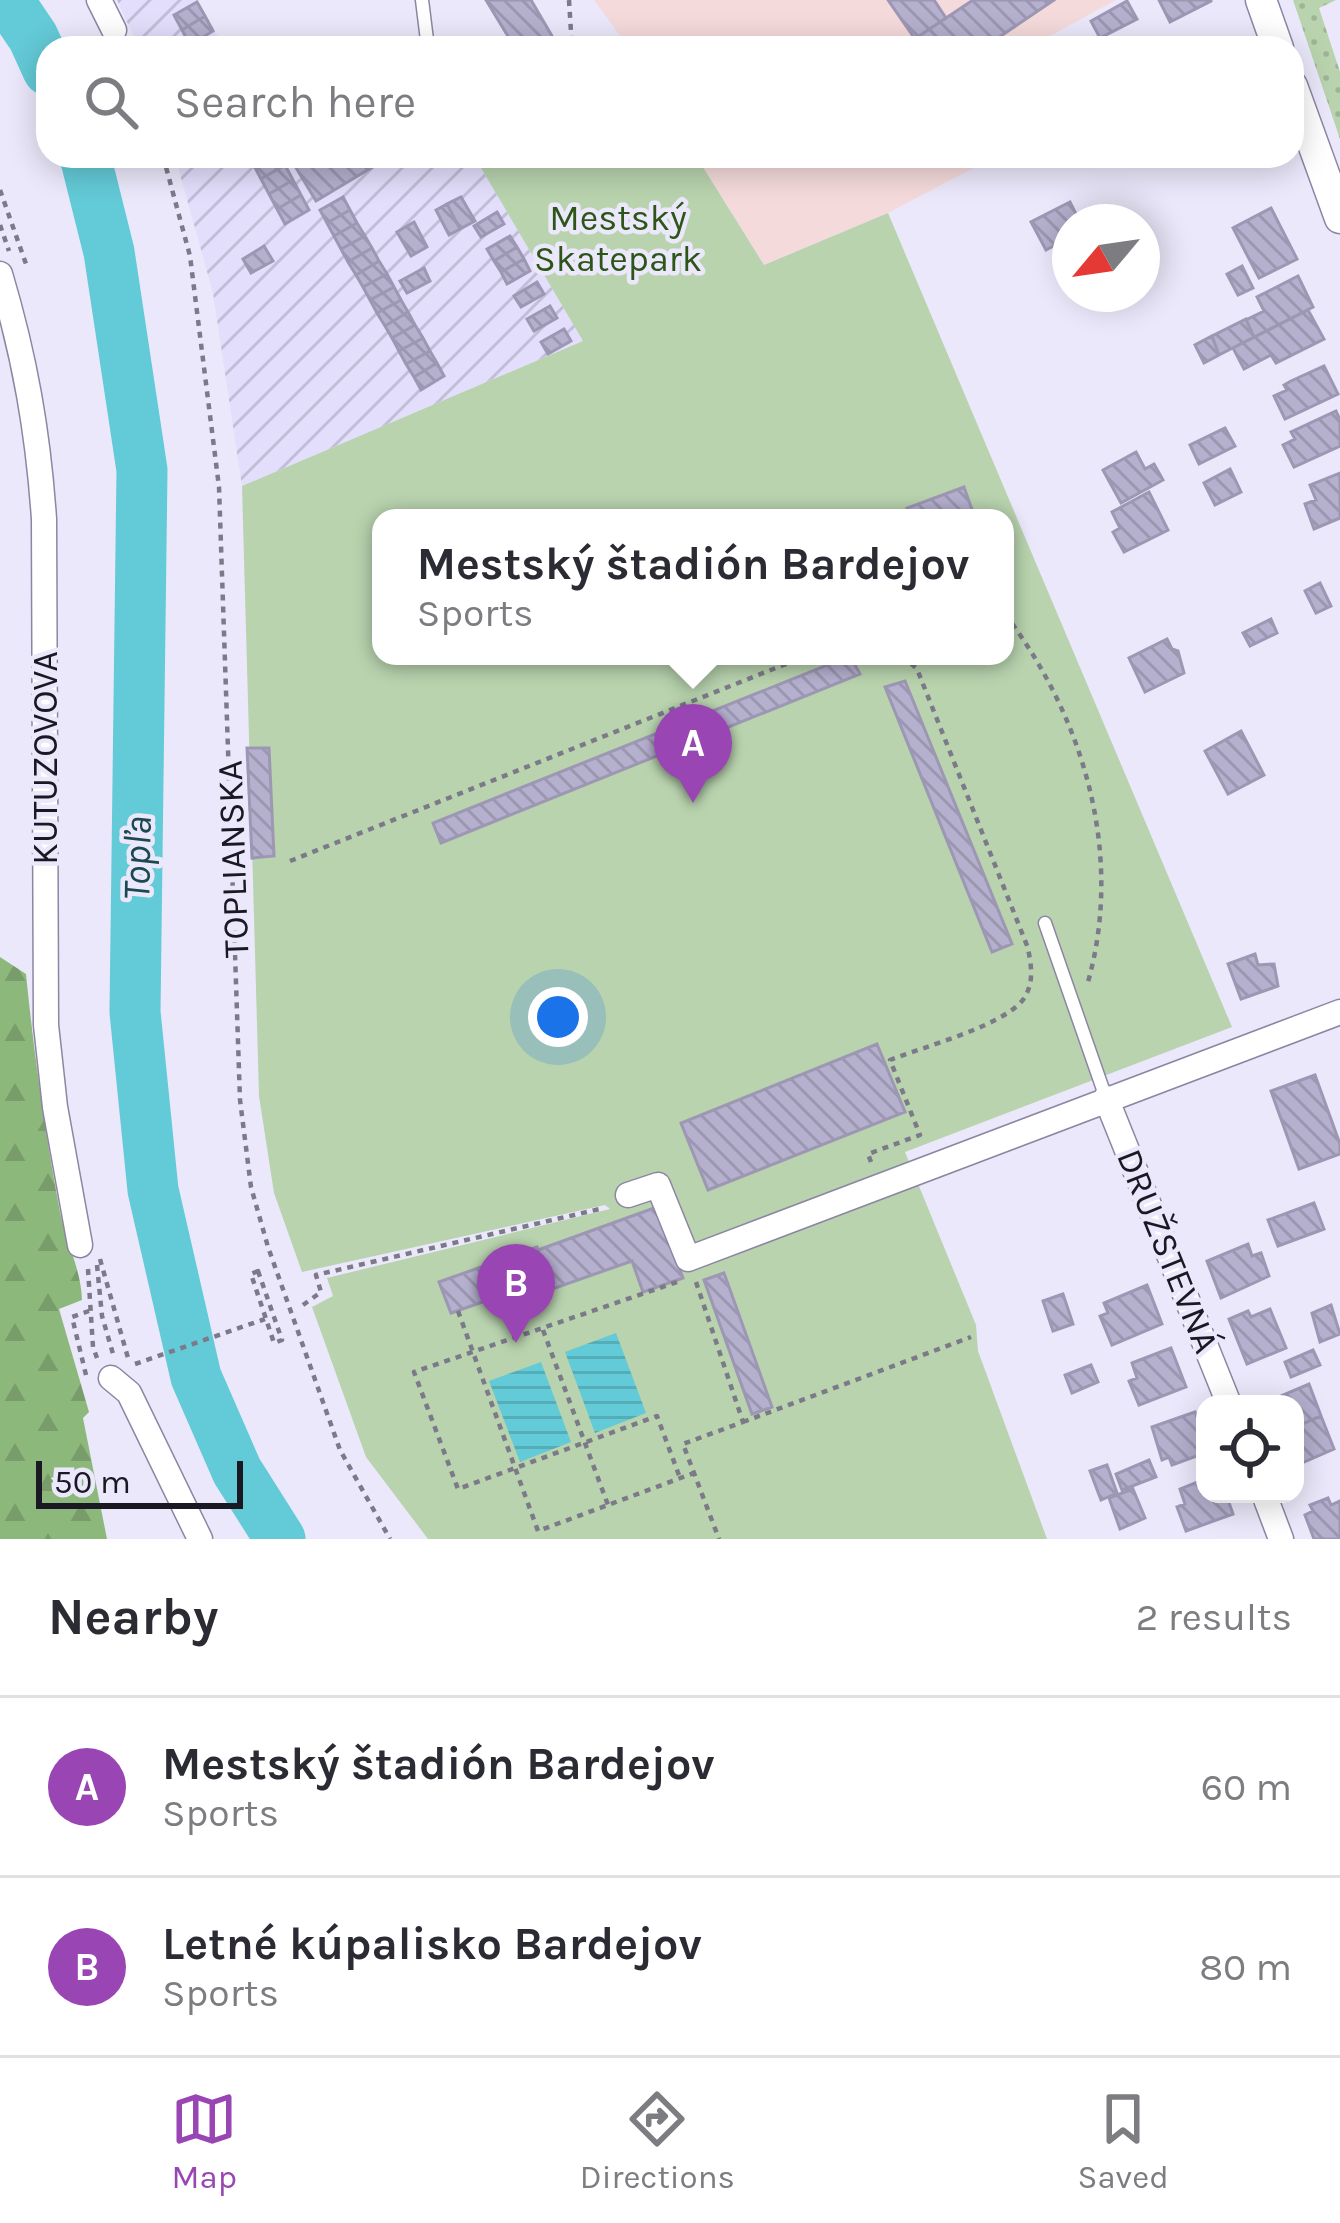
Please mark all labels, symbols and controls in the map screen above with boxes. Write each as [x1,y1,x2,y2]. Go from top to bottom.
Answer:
search box [36,36,1304,168]
icon: search [78,69,144,135]
text: Search here [174,76,416,128]
park label: Mestský Skatepark [534,197,702,280]
north arrow [1052,204,1160,312]
popup [372,509,1014,665]
text: Mestský štadión Bardejov [417,538,969,590]
text: Sports [417,590,534,636]
street label: KUTUZOVOVA [24,651,66,865]
pin: A [654,704,732,803]
street label: TOPLIANSKA [209,759,257,959]
water label: Topľa [113,815,161,901]
your location [528,987,588,1047]
street label: DRUŽSTEVNÁ [1108,1143,1229,1359]
pin: B [477,1244,555,1343]
map controls [1196,1395,1304,1503]
button: locate [1196,1395,1304,1503]
scale bar [36,1455,243,1508]
text: 50 m [54,1463,131,1501]
text: Nearby [48,1587,218,1647]
text: 2 results [1136,1594,1292,1640]
text: Mestský štadión Bardejov [162,1738,715,1790]
text: A [75,1764,99,1810]
text: 60 m [1201,1764,1292,1810]
text: Sports [162,1790,279,1836]
text: Letné kúpalisko Bardejov [162,1918,702,1970]
text: B [74,1944,100,1990]
text: 80 m [1199,1944,1292,1990]
text: Sports [162,1970,279,2016]
tab: Map [171,2086,237,2196]
tab: Directions [580,2086,735,2196]
tab: Saved [1078,2086,1169,2196]

